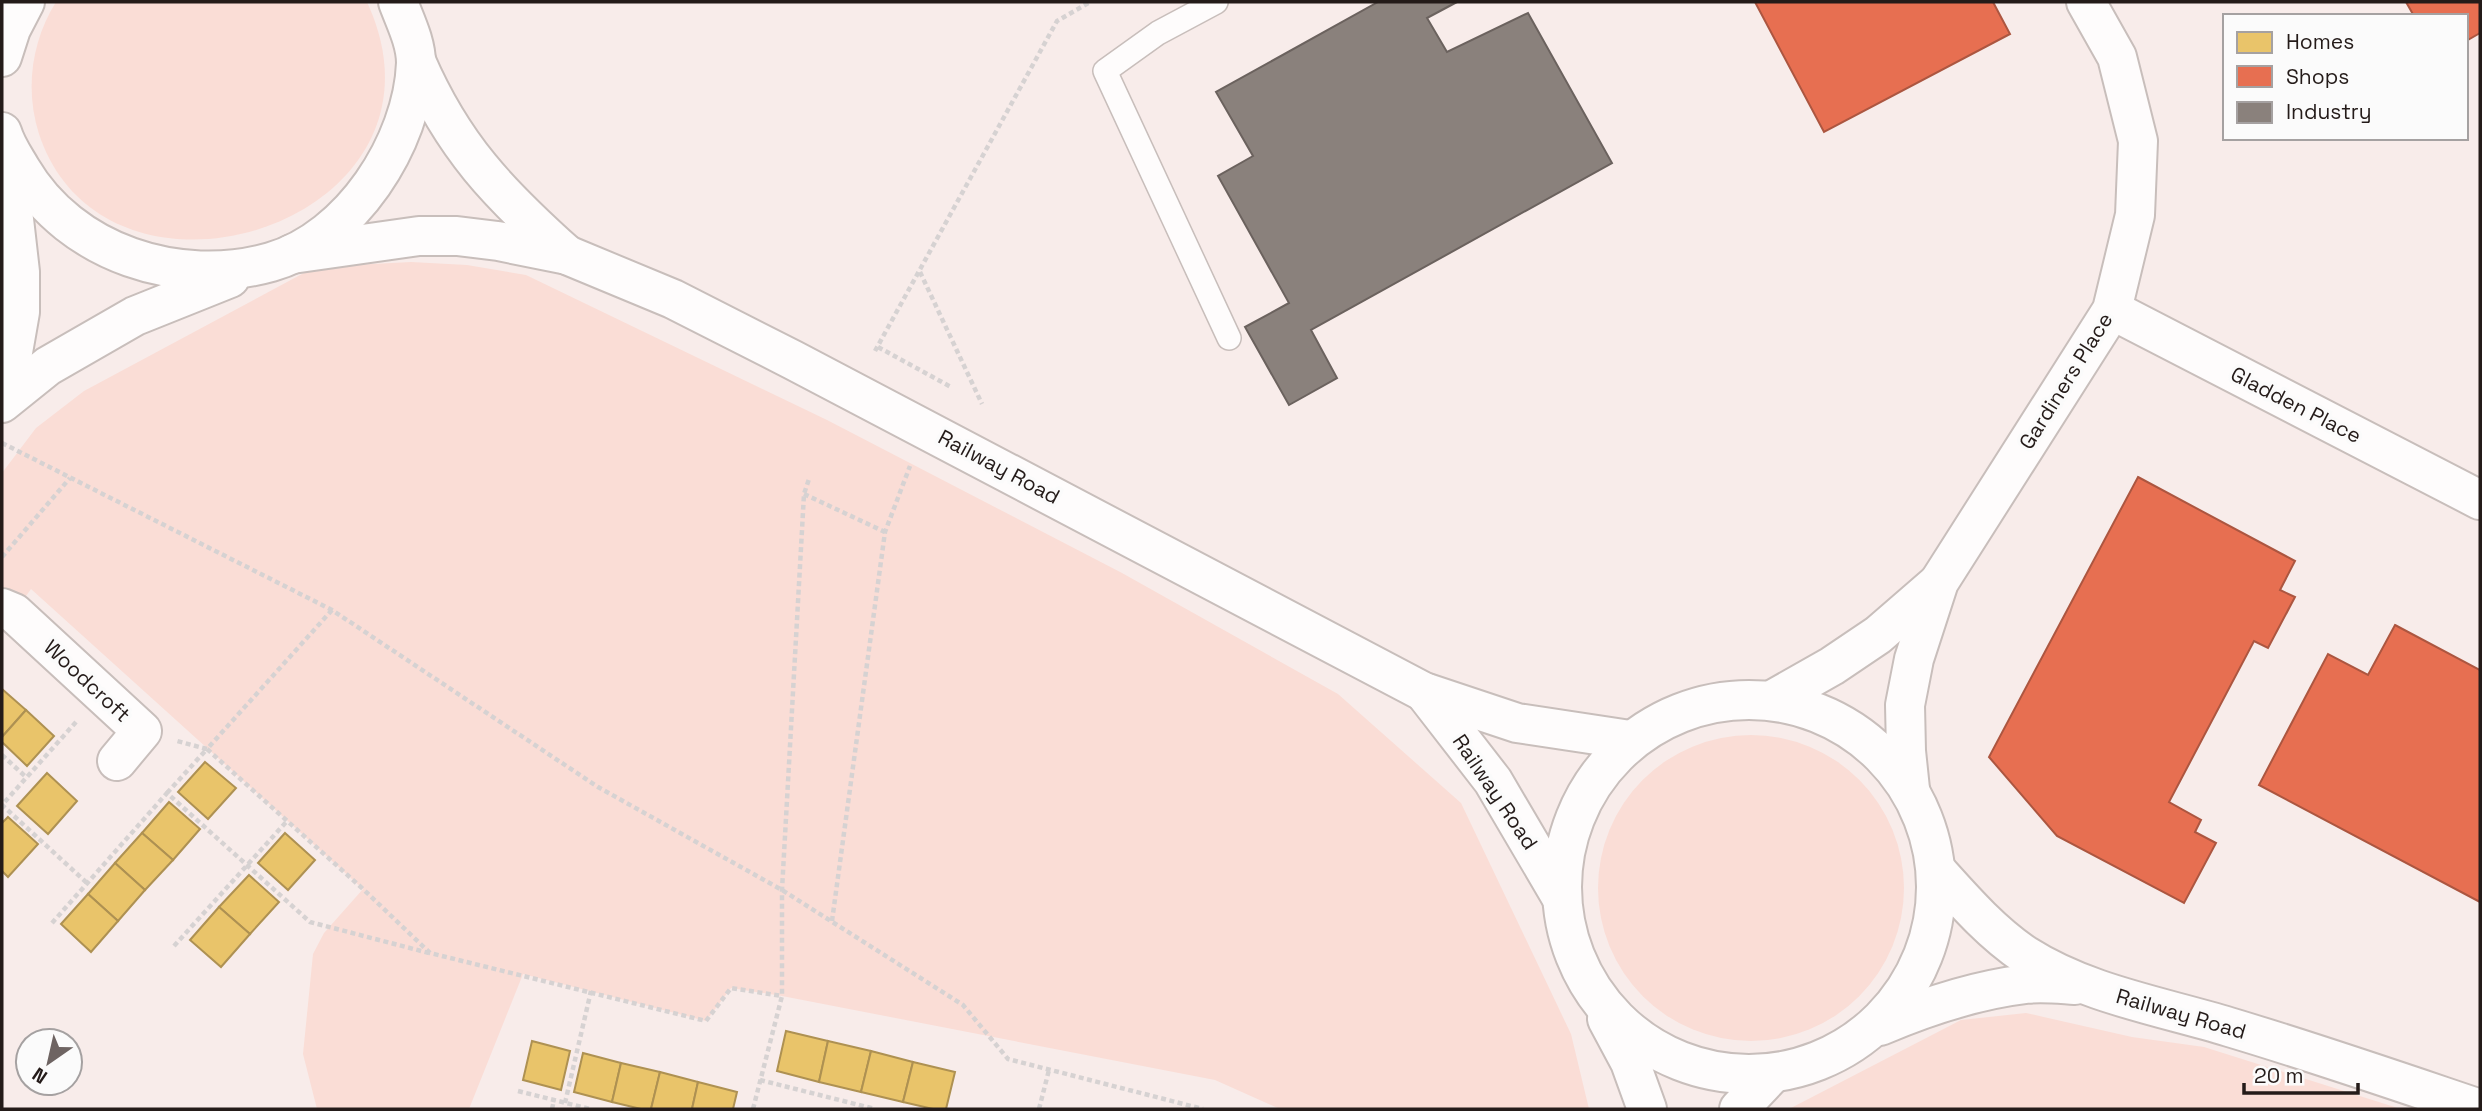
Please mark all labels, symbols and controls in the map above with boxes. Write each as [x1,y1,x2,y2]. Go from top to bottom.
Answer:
legend [2223,14,2468,140]
text: Homes [2286,28,2354,55]
text: Shops [2286,63,2349,90]
text: Industry [2286,98,2372,125]
street label: Gardiners Place [2013,307,2118,454]
street label: Gladden Place [2226,360,2366,449]
street label: Railway Road [934,423,1065,510]
street label: Woodcroft [38,634,136,728]
street label: Railway Road [1447,729,1544,855]
street label: Railway Road [2113,982,2249,1045]
north arrow [14,1027,84,1097]
scale bar [2244,1052,2358,1096]
text: N [28,1062,52,1090]
text: 20 m [2254,1062,2304,1089]

